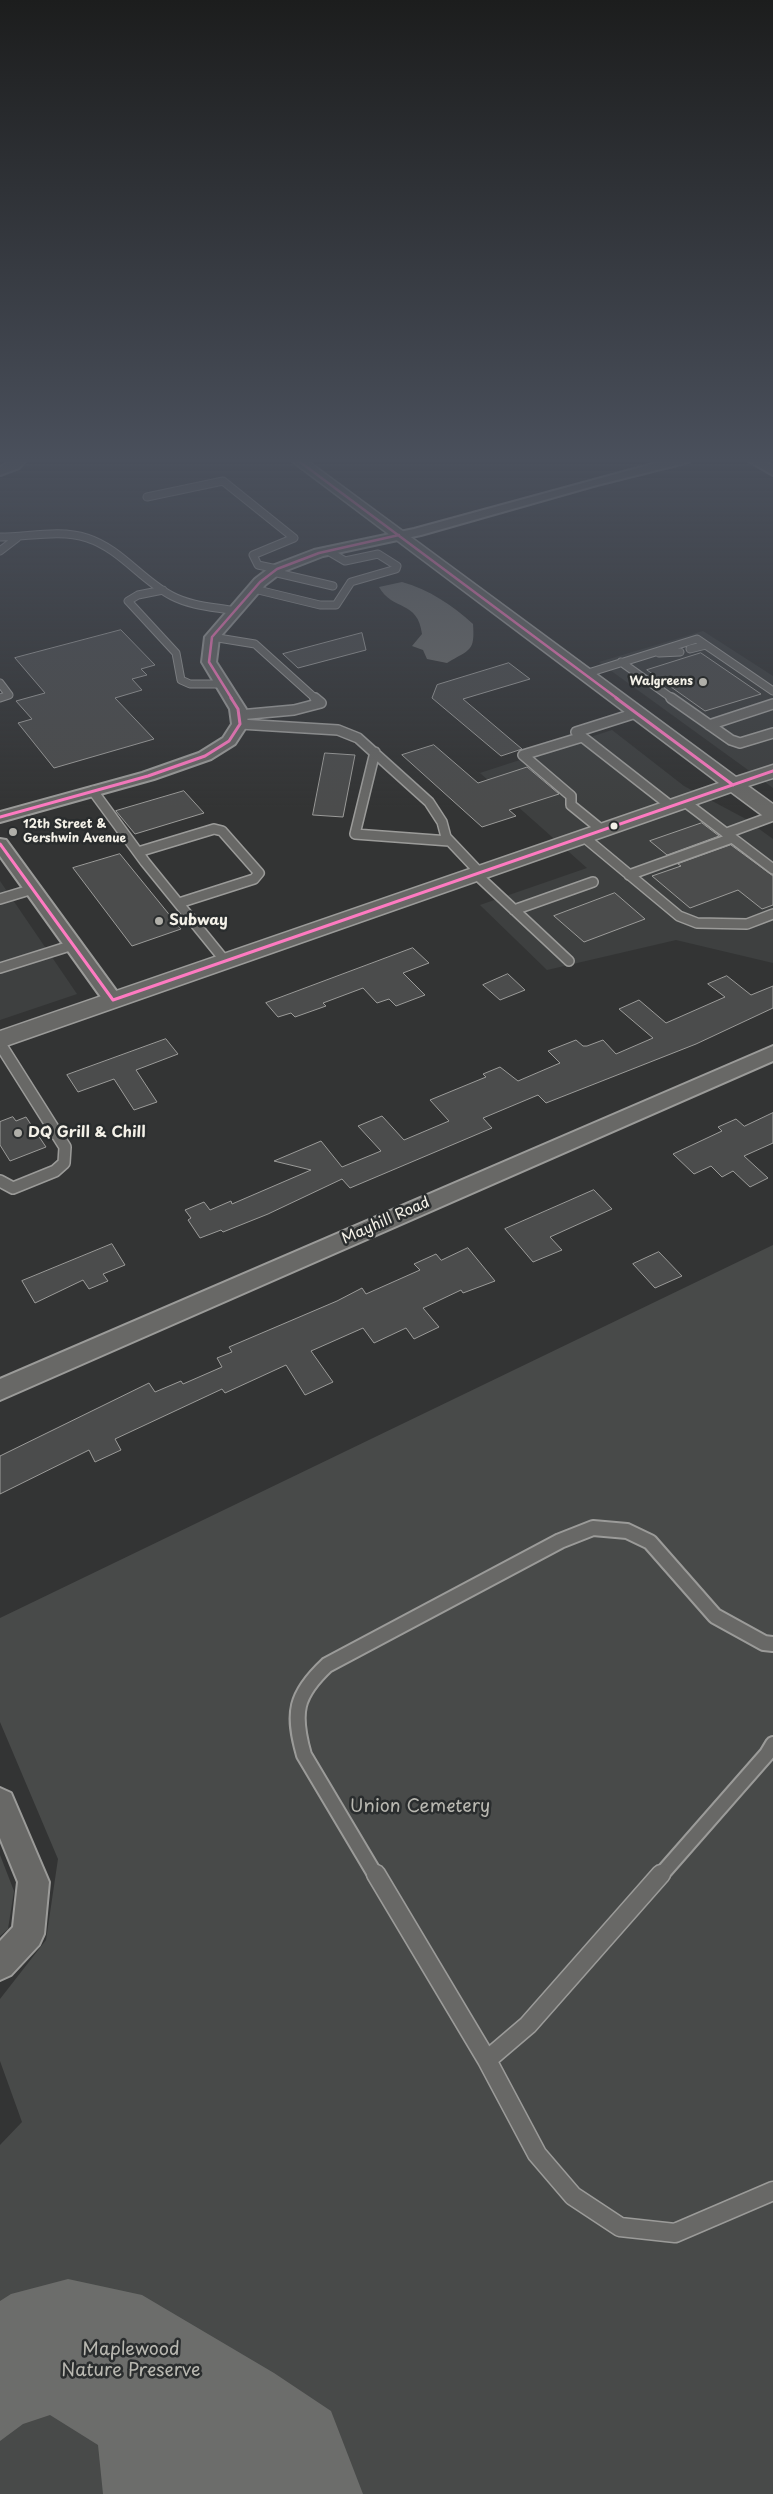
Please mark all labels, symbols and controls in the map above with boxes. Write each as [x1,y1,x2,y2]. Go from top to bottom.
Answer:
place label: Walgreens [630,675,693,689]
marker: Walgreens [697,676,709,688]
place label: 12th Street & Gershwin Avenue [23,818,126,846]
unlabelled marker [609,821,619,831]
marker: 12th Street & Gershwin Avenue [7,826,19,838]
place label: Subway [169,912,228,930]
marker: Subway [153,915,165,927]
place label: DQ Grill & Chill [28,1124,145,1142]
marker: DQ Grill & Chill [12,1127,24,1139]
street label: Mayhill Road [339,1194,433,1248]
park label: Union Cemetery [350,1796,490,1818]
park label: Maplewood Nature Preserve [61,2339,201,2382]

